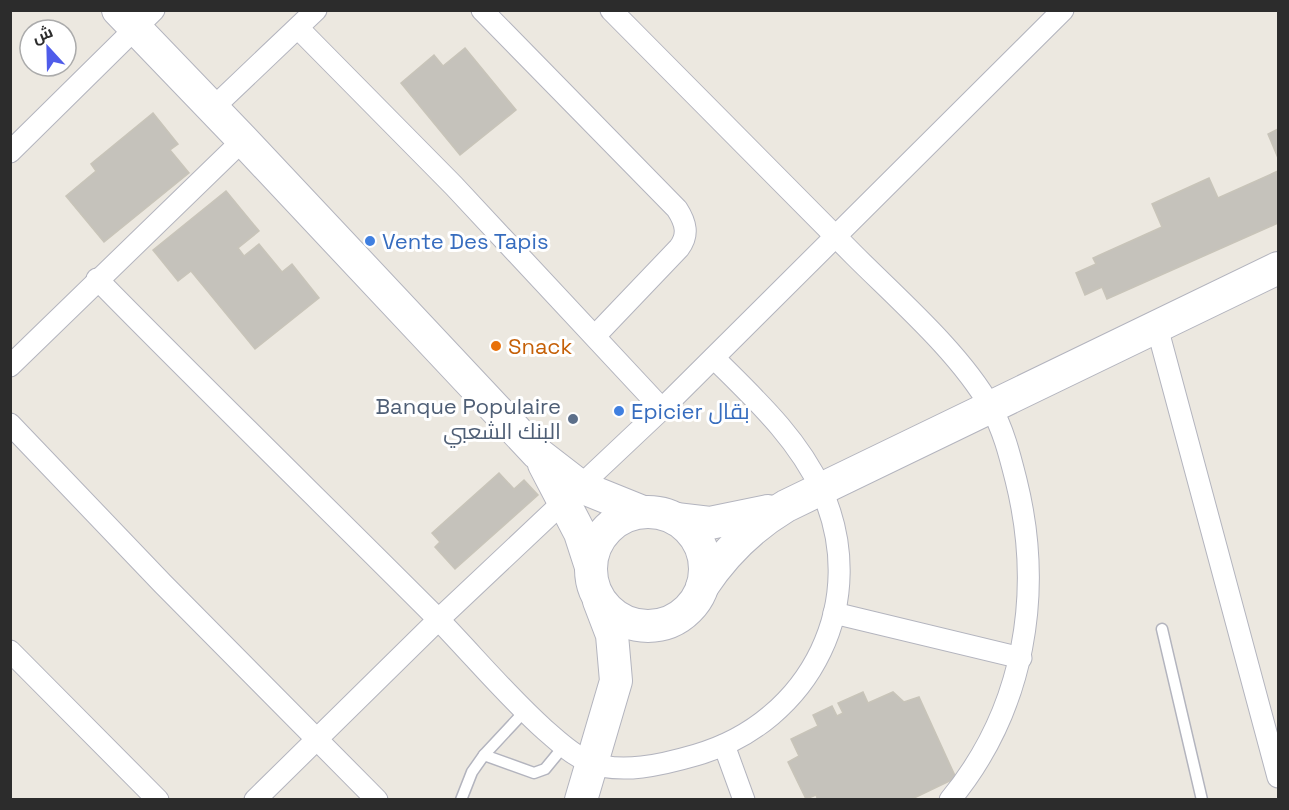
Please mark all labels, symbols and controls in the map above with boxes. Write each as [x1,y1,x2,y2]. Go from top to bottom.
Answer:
north arrow [18,18,78,78]
text: ش [29,21,56,48]
place label: Vente Des Tapis [382,227,549,255]
marker: Vente Des Tapis [363,234,377,248]
place label: Snack [508,332,572,360]
marker: Snack [489,339,503,353]
place label: Banque Populaire البنك الشعبي [376,392,561,448]
place label: Epicier بقال [631,397,750,425]
marker: Epicier بقال [612,404,626,418]
marker: Banque Populaire البنك الشعبي [566,412,580,426]

